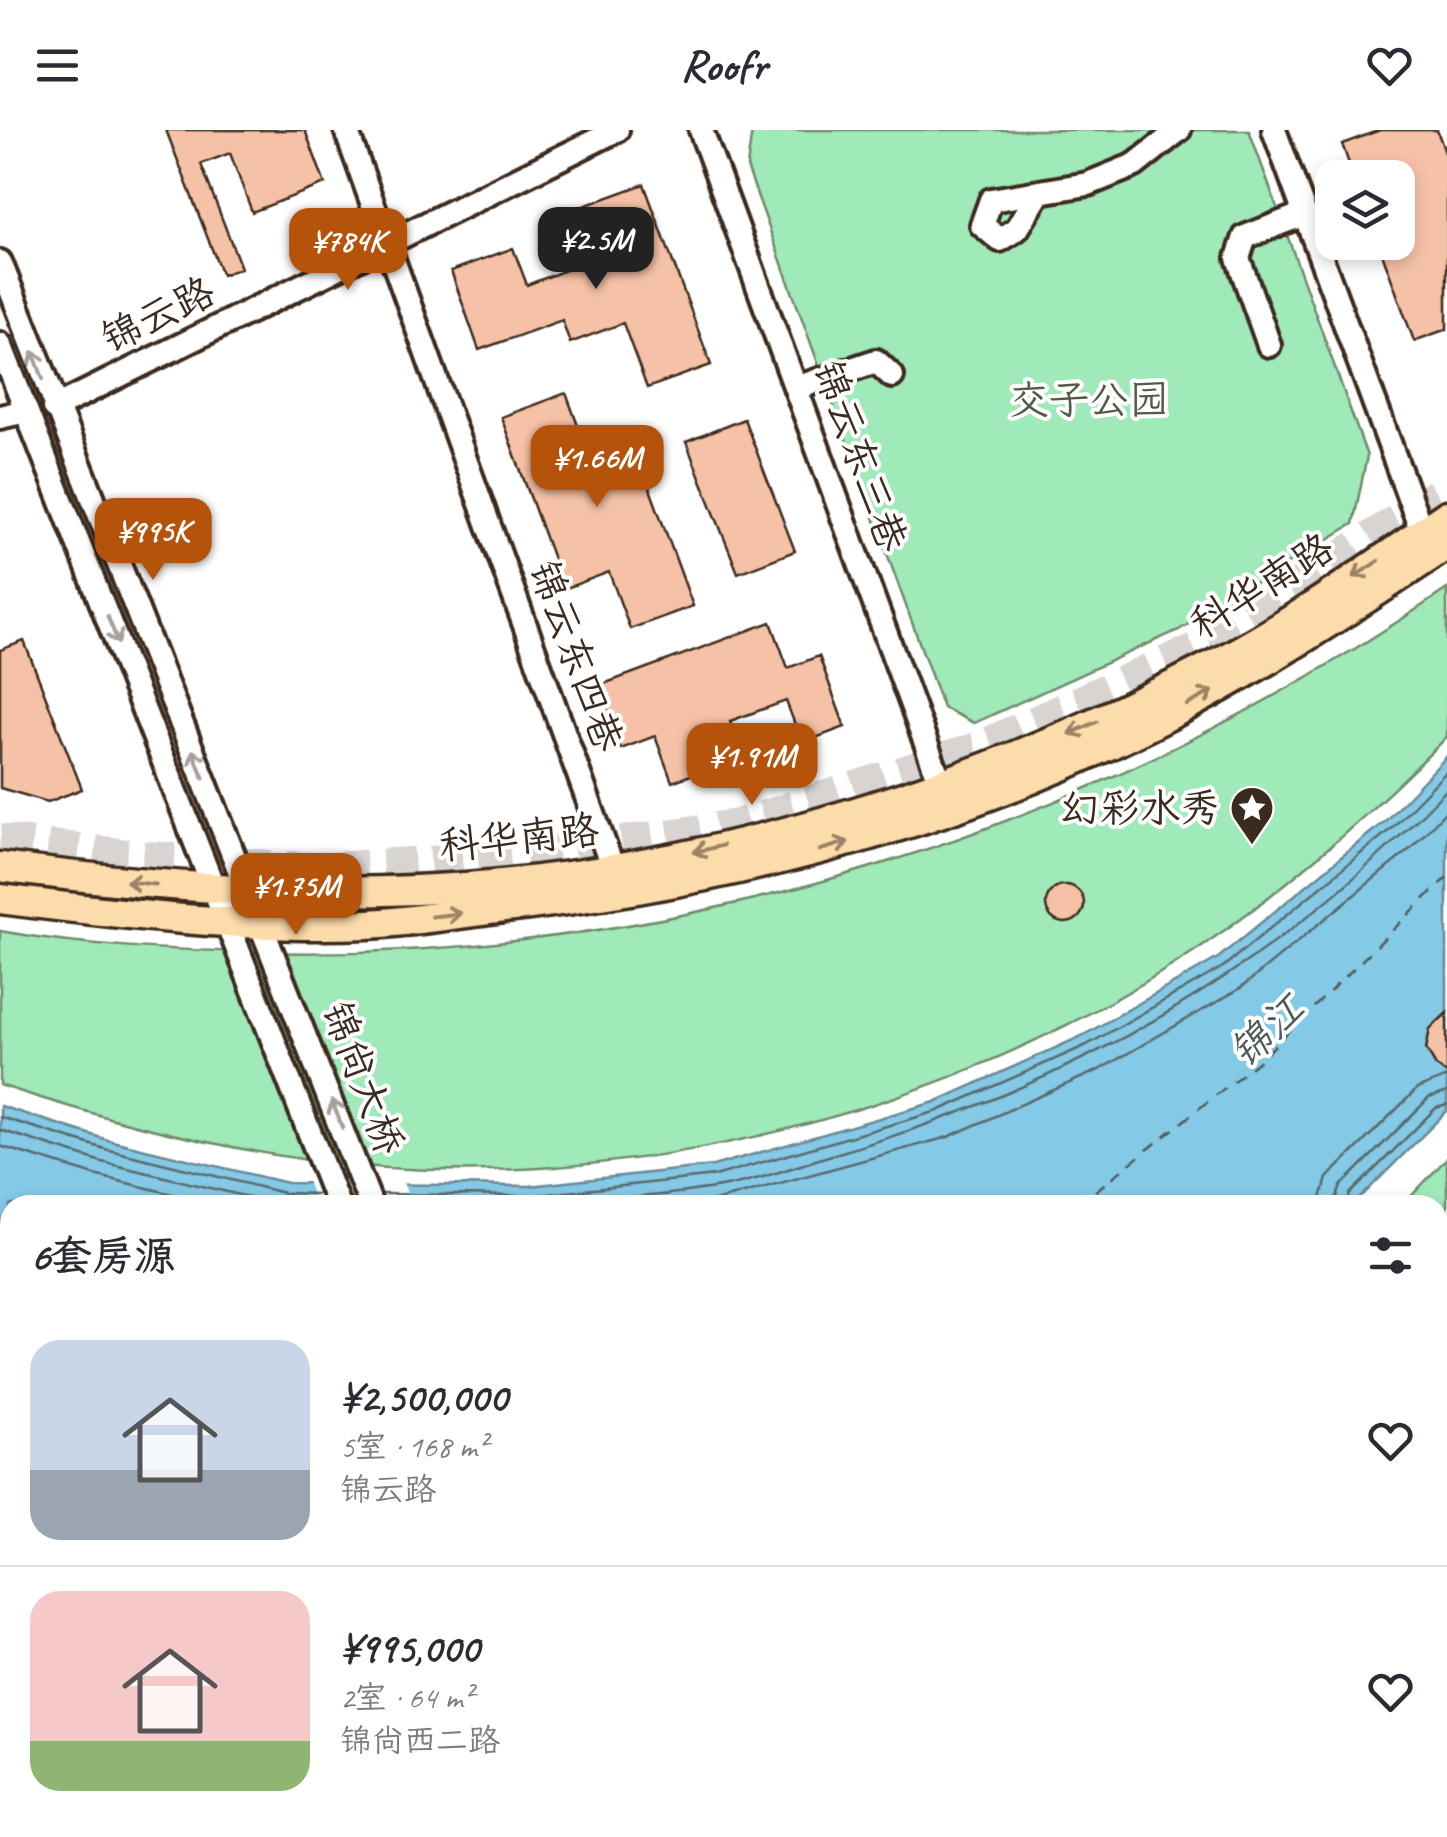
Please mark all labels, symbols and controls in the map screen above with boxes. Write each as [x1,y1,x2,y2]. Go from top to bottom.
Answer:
text: Roofr [680,37,767,94]
icon: menu [30,38,85,93]
icon: heart [1362,38,1417,93]
map controls [1315,160,1415,260]
button: layers [1315,160,1415,260]
pin: ¥2.5M [526,207,666,292]
pin: ¥784K [278,208,418,293]
text: ¥2.5M [560,219,632,260]
text: ¥784K [311,220,385,261]
street label: 锦云路 [93,266,223,364]
one-way arrow [28,350,46,381]
street label: 锦云东三巷 [802,353,918,559]
park label: 交子公园 [1009,375,1169,425]
pin: ¥1.66M [516,425,678,510]
text: ¥1.66M [553,437,641,478]
pin: ¥995K [83,498,223,583]
text: ¥995K [117,510,189,551]
street label: 科华南路 [1181,522,1343,650]
street label: 锦云东四巷 [518,553,634,759]
one-way arrow [1352,558,1380,579]
one-way arrow [106,614,124,645]
one-way arrow [1184,688,1214,708]
one-way arrow [1068,720,1099,738]
pin: ¥1.91M [671,723,833,808]
text: ¥1.91M [709,735,795,776]
one-way arrow [188,749,206,780]
place label: 幻彩水秀 [1060,783,1220,833]
place icon: 幻彩水秀 [1229,785,1275,846]
street label: 科华南路 [437,805,601,871]
one-way arrow [818,836,849,854]
one-way arrow [693,841,725,859]
pin: ¥1.75M [215,853,377,938]
text: ¥1.75M [253,865,339,906]
one-way arrow [126,873,158,892]
one-way arrow [429,905,461,924]
water label: 锦江 [1218,982,1317,1079]
street label: 锦尚大桥 [311,994,415,1162]
one-way arrow [327,1099,345,1130]
icon: filters [1363,1228,1418,1283]
text: 6套房源 [30,1230,176,1283]
text: ¥2,500,000 [340,1371,507,1424]
icon: home [110,1380,230,1500]
icon: heart [1363,1413,1418,1468]
text: 5室 · 168 m² [340,1426,487,1467]
text: 锦云路 [340,1469,436,1510]
text: ¥995,000 [340,1622,479,1675]
icon: home [110,1631,230,1751]
icon: heart [1363,1664,1418,1719]
text: 2室 · 64 m² [340,1677,473,1718]
text: 锦尚西二路 [340,1720,500,1761]

